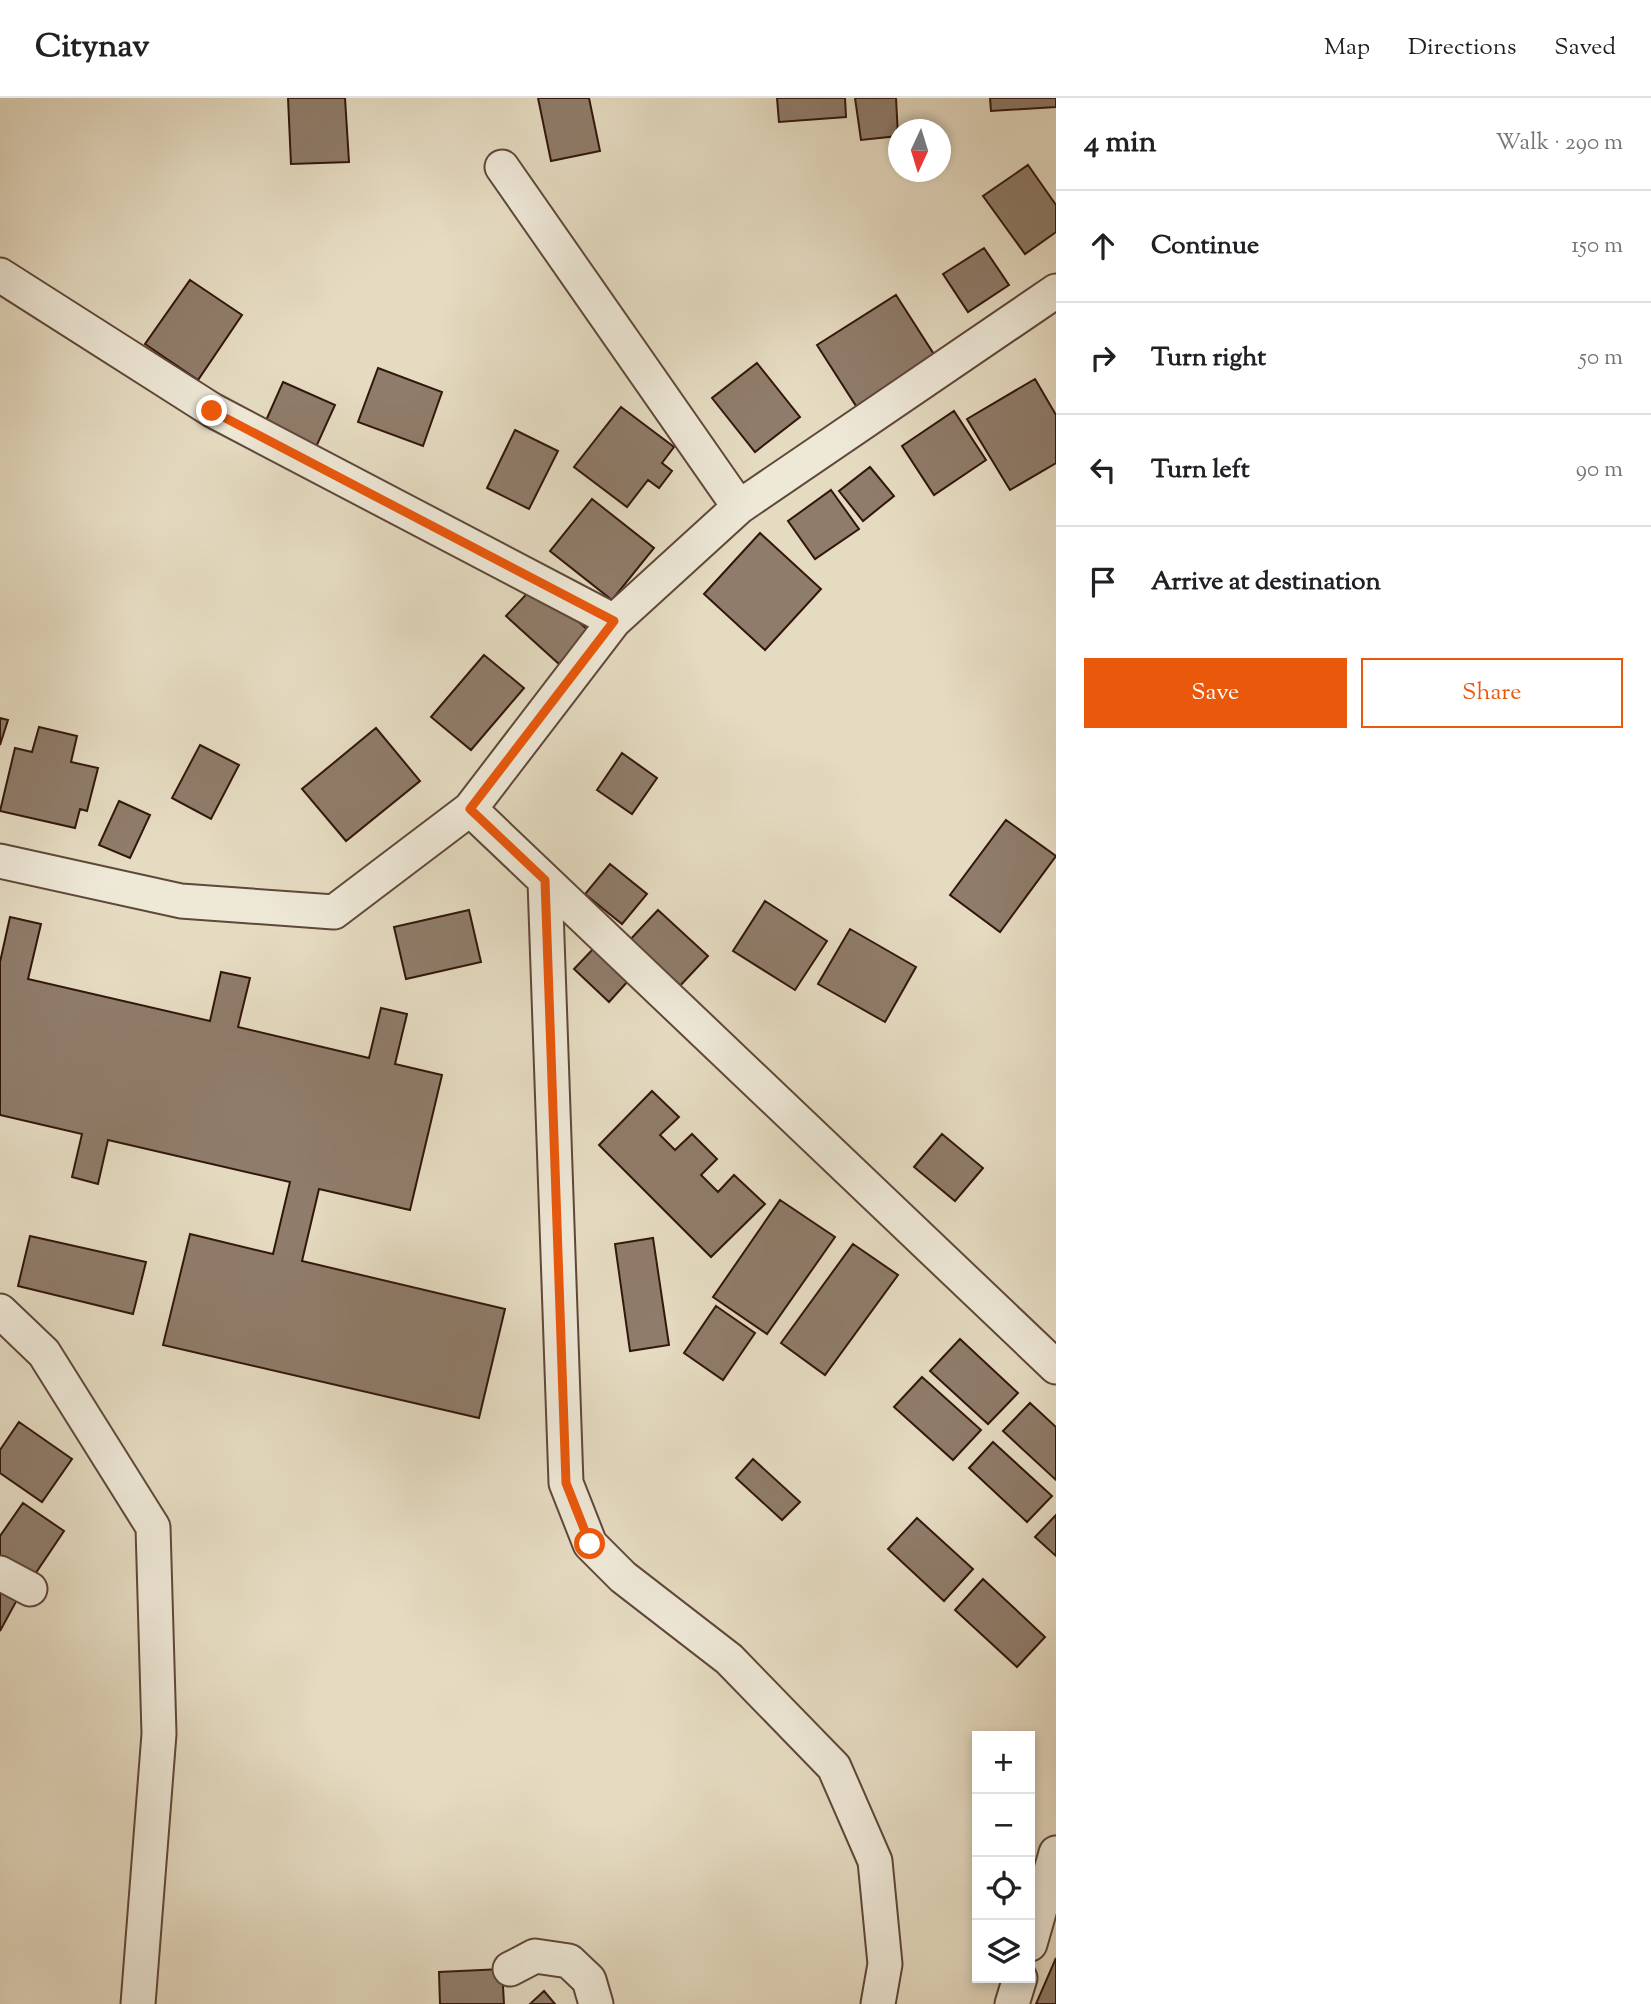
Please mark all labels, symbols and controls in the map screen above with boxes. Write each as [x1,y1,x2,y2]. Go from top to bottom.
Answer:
text: Citynav [35,24,150,72]
text: Map [1324,31,1370,65]
text: Directions [1408,31,1516,65]
text: Saved [1554,31,1616,65]
north arrow [888,119,951,182]
text: 4 min [1084,122,1157,165]
text: Walk · 290 m [1495,127,1623,160]
icon: ahead [1084,227,1122,265]
text: Continue [1151,228,1259,265]
text: 150 m [1571,230,1623,263]
icon: right [1084,339,1122,377]
text: Turn right [1151,340,1266,377]
text: 50 m [1579,342,1623,375]
route end [196,395,227,426]
icon: left [1084,451,1122,489]
text: Turn left [1151,452,1250,489]
text: 90 m [1576,454,1623,487]
icon: arrive [1084,563,1122,601]
text: Arrive at destination [1151,564,1381,601]
button: Save [1084,658,1347,728]
button: Share [1361,658,1623,728]
route start [574,1528,605,1559]
map controls [972,1731,1035,1983]
button: + [972,1731,1035,1794]
button: − [972,1794,1035,1857]
button: locate [972,1857,1035,1920]
button: layers [972,1920,1035,1983]

